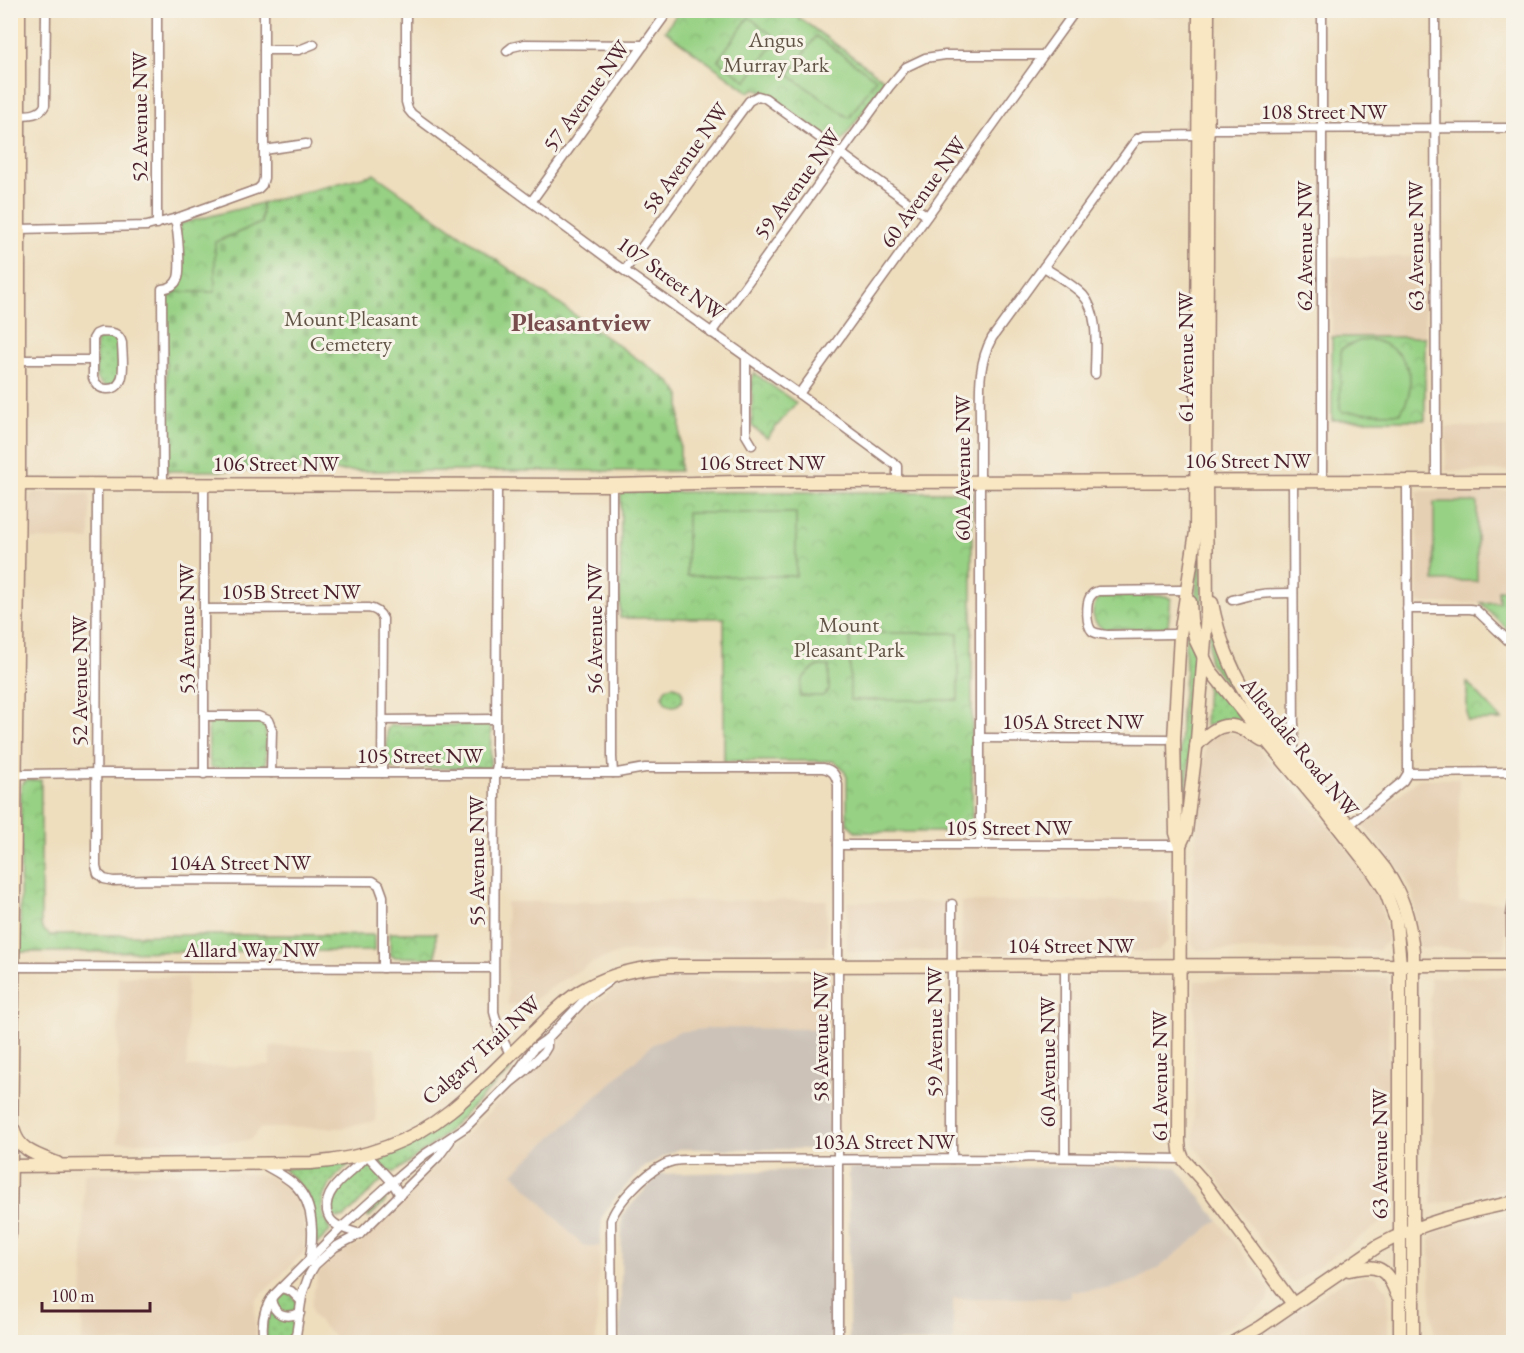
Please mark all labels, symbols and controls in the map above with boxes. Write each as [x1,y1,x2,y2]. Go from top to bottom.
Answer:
park label: Angus Murray Park [723,25,830,79]
street label: 57 Avenue NW [536,34,637,157]
street label: 52 Avenue NW [125,51,154,182]
street label: 58 Avenue NW [635,96,736,219]
street label: 108 Street NW [1261,97,1388,126]
street label: 59 Avenue NW [747,122,848,245]
street label: 60 Avenue NW [873,130,974,253]
street label: 62 Avenue NW [1290,180,1319,311]
street label: 63 Avenue NW [1401,180,1430,311]
street label: 107 Street NW [611,229,731,327]
street label: 61 Avenue NW [1171,291,1200,422]
park label: Mount Pleasant Cemetery [284,304,418,358]
district label: Pleasantview [511,305,651,339]
street label: 60A Avenue NW [948,394,977,541]
street label: 106 Street NW [1185,446,1312,475]
street label: 106 Street NW [699,448,826,477]
street label: 106 Street NW [213,449,340,478]
street label: 53 Avenue NW [172,563,201,694]
street label: 56 Avenue NW [580,563,609,694]
street label: 105B Street NW [221,577,361,606]
park label: Mount Pleasant Park [793,610,905,664]
street label: 52 Avenue NW [65,615,94,746]
street label: Allendale Road NW [1234,670,1366,824]
street label: 105A Street NW [1002,707,1145,736]
street label: 105 Street NW [357,741,484,770]
street label: 55 Avenue NW [462,795,491,926]
street label: 105 Street NW [946,813,1073,842]
street label: 104A Street NW [169,848,312,877]
street label: 104 Street NW [1008,931,1135,960]
street label: Allard Way NW [183,935,321,964]
street label: 59 Avenue NW [920,966,949,1097]
street label: 58 Avenue NW [806,971,835,1102]
street label: Calgary Trail NW [415,988,547,1111]
street label: 60 Avenue NW [1033,996,1062,1127]
street label: 61 Avenue NW [1145,1010,1174,1141]
street label: 63 Avenue NW [1365,1088,1394,1219]
street label: 103A Street NW [813,1127,956,1156]
scale bar [42,1275,150,1313]
text: 100 m [51,1284,95,1307]

